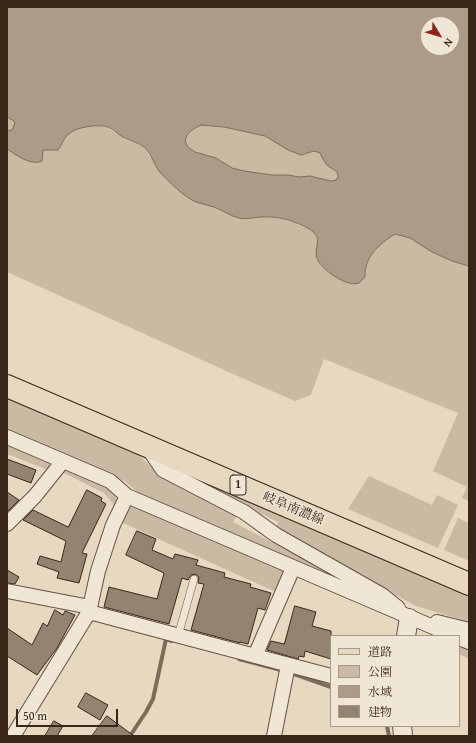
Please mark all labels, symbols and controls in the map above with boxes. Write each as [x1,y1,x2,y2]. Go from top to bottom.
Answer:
north arrow [420,16,460,56]
text: N [440,35,457,51]
road number: 1 [230,475,246,495]
street label: 岐阜南濃線 [260,489,326,529]
legend [330,635,460,727]
text: 道路 [368,643,392,660]
text: 公園 [368,663,392,680]
text: 水域 [368,683,392,700]
scale bar [18,701,120,727]
text: 建物 [368,703,392,720]
text: 50 m [23,707,47,724]

